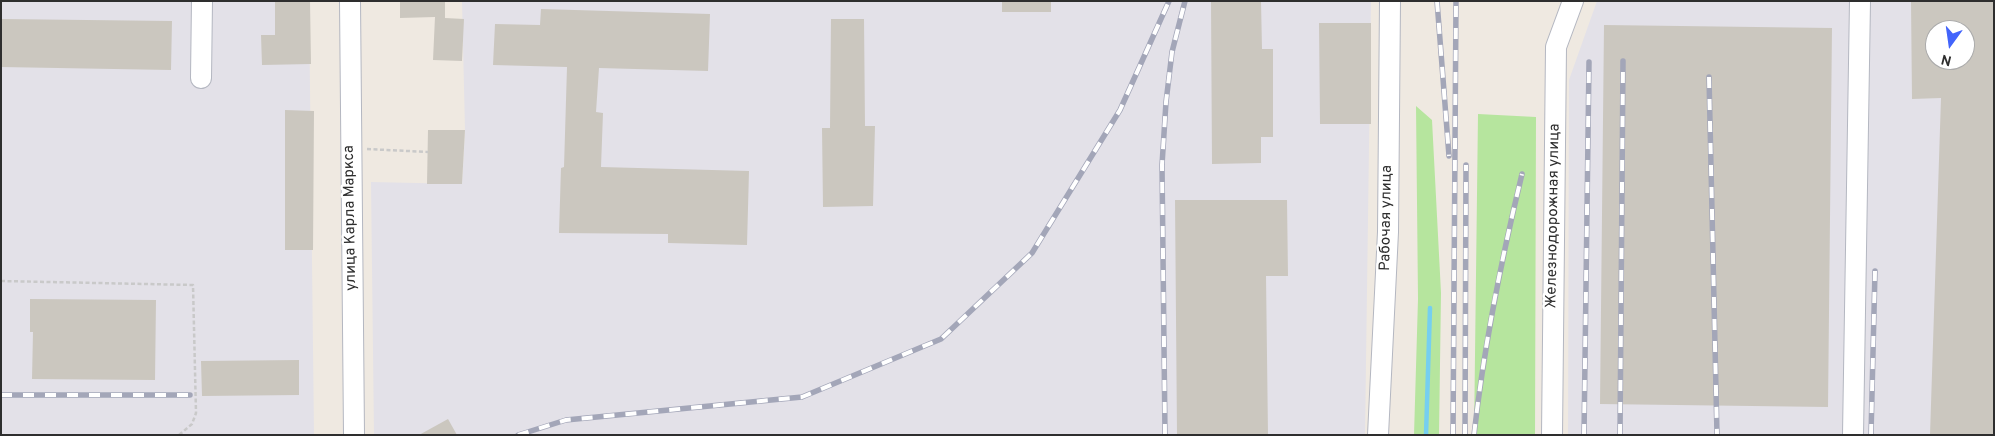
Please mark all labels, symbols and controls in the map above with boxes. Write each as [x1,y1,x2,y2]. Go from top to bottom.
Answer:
north arrow [1925,20,1975,70]
text: N [1940,50,1953,69]
street label: Железнодорожная улица [1543,123,1565,309]
street label: улица Карла Маркса [341,145,361,291]
street label: Рабочая улица [1377,165,1397,271]

